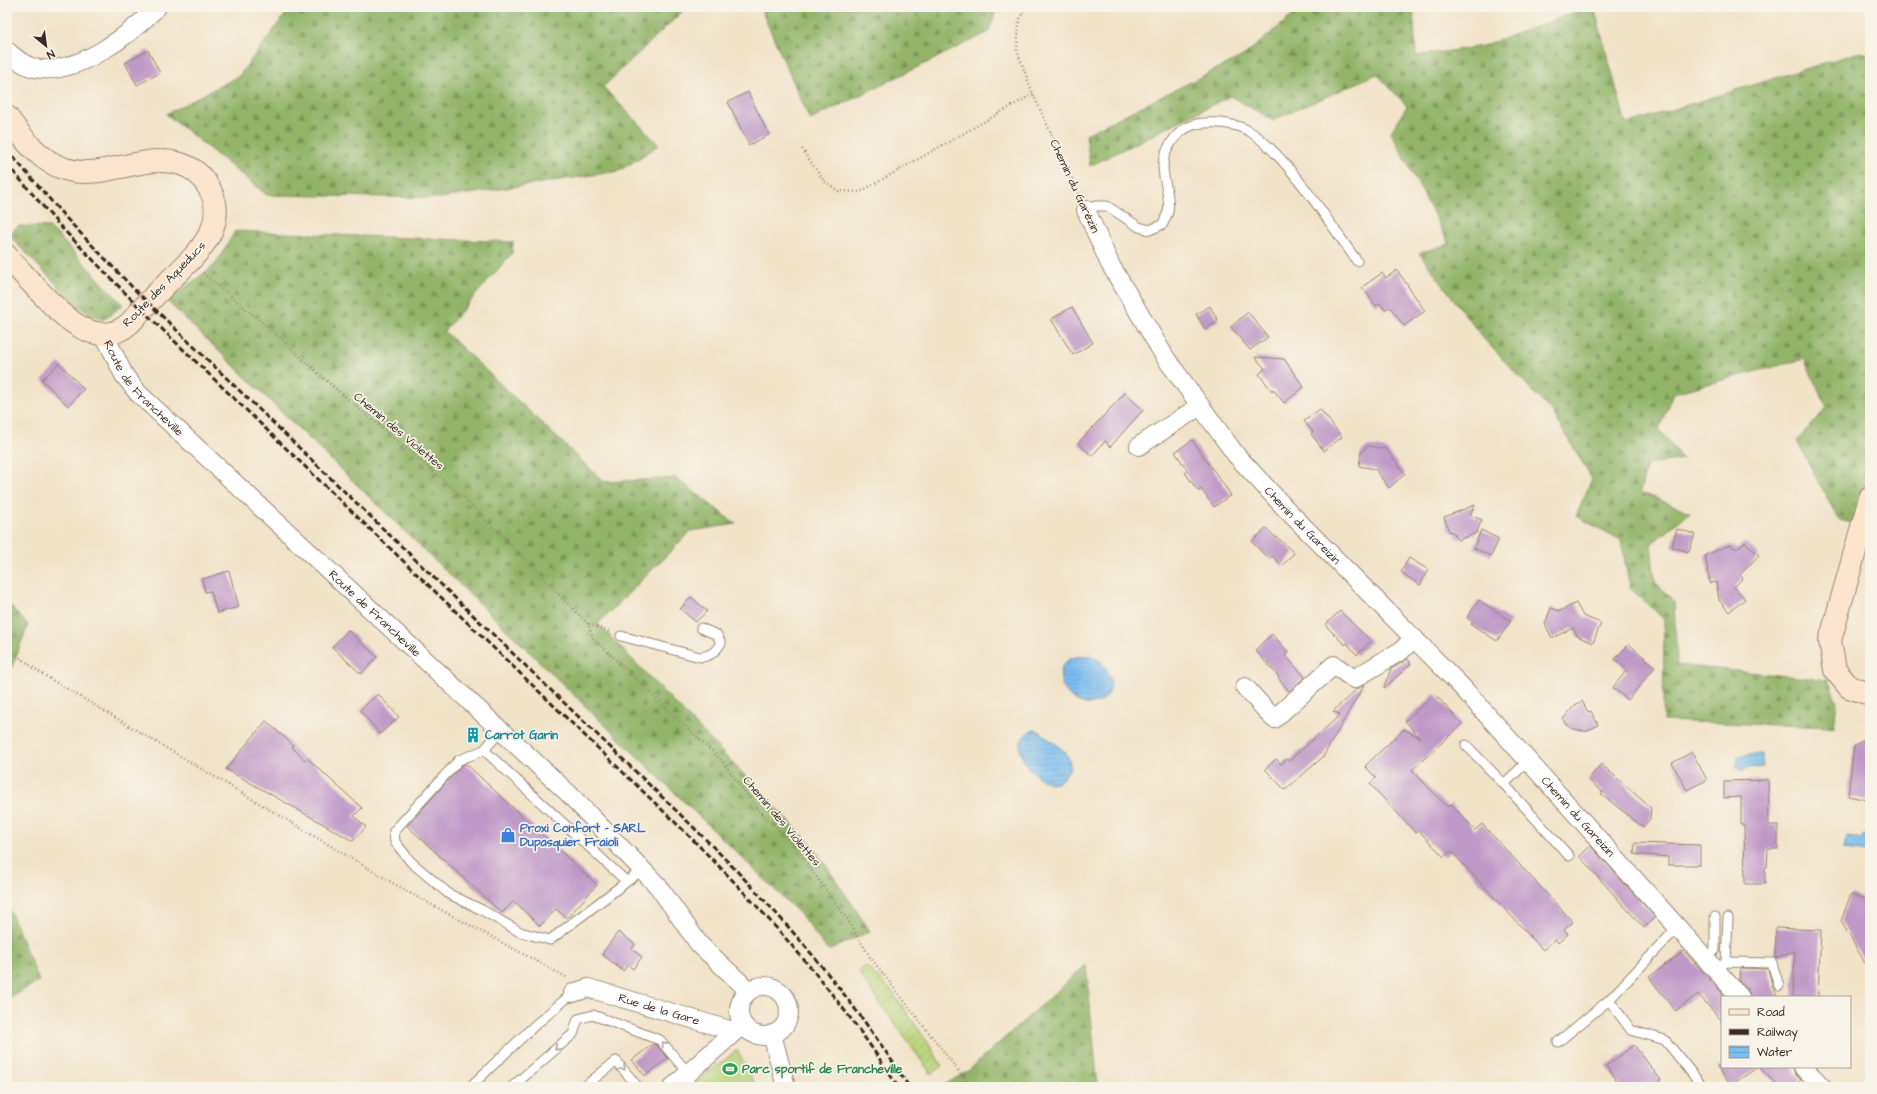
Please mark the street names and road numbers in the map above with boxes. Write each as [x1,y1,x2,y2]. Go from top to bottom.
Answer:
street label: Chemin du Garézin [1045,137,1104,236]
street label: Route des Aqueducs [119,238,210,331]
street label: Route de Francheville [99,337,188,441]
street label: Chemin des Violettes [350,389,447,474]
street label: Chemin du Gareizin [1260,483,1344,569]
street label: Route de Francheville [325,567,425,661]
street label: Chemin des Violettes [739,773,824,870]
street label: Chemin du Gareizin [1537,773,1619,861]
street label: Rue de la Gare [616,990,702,1030]

